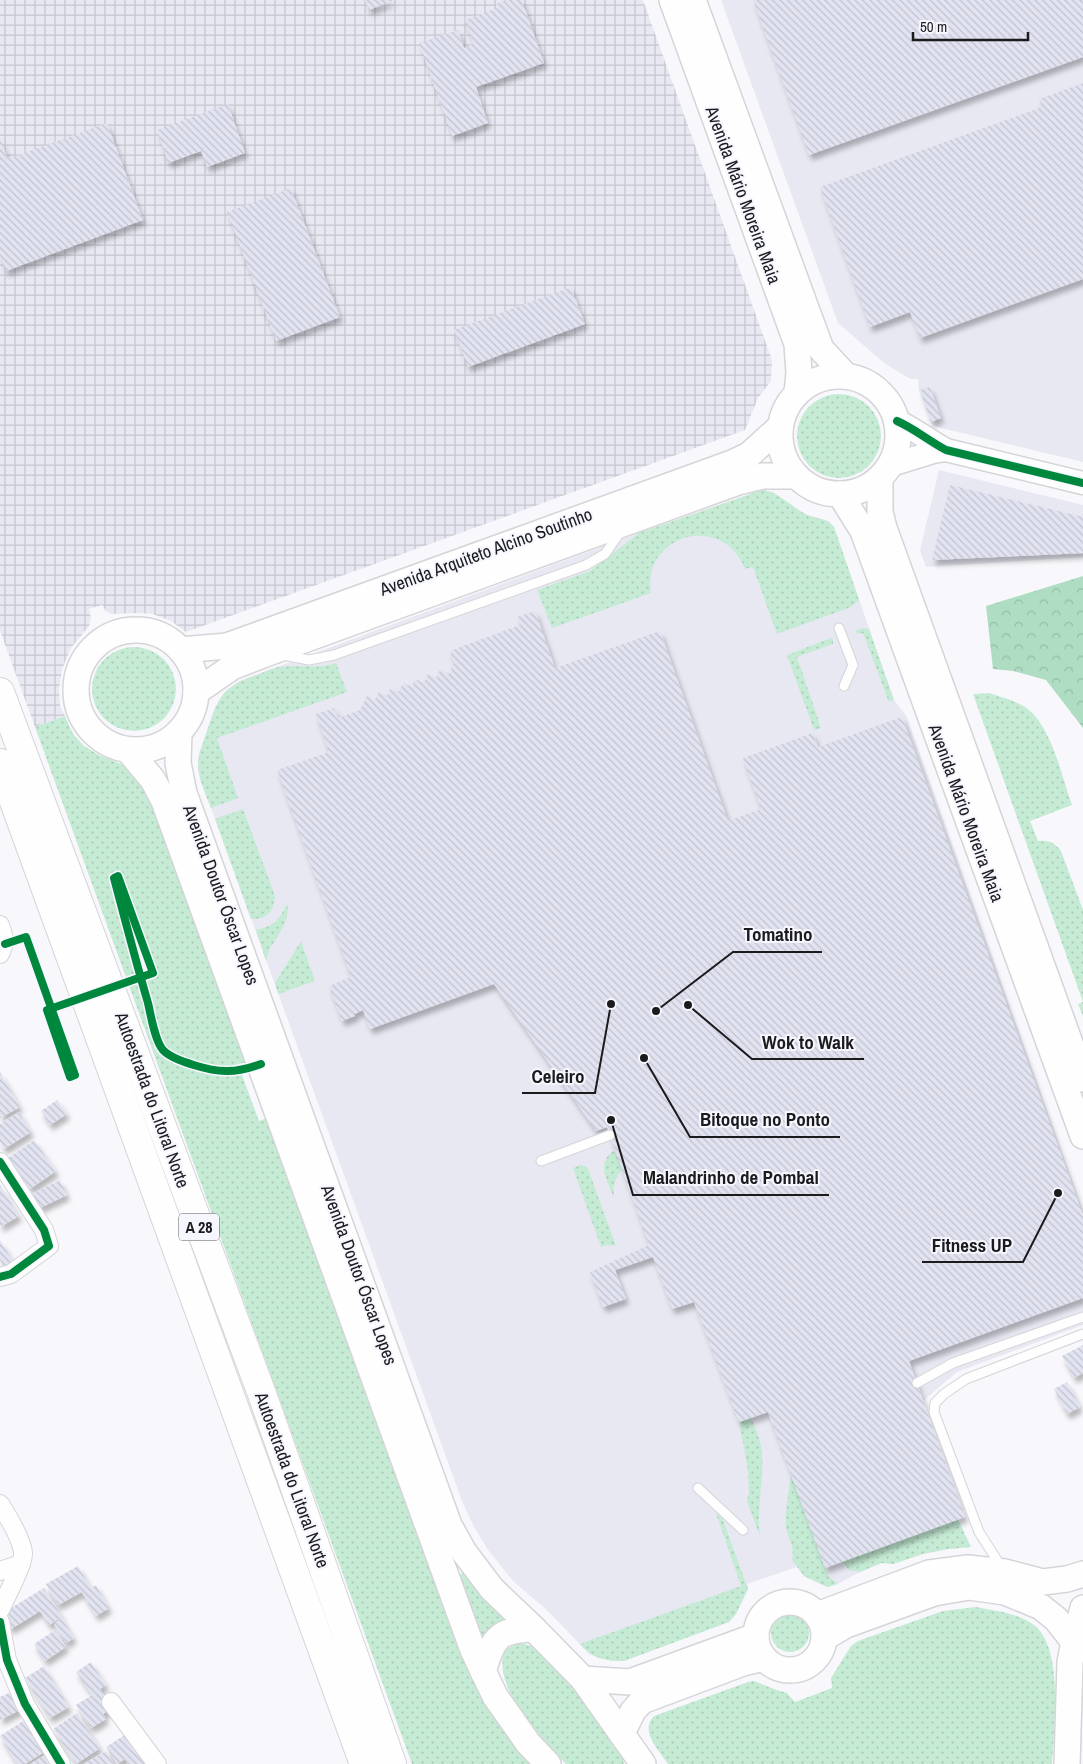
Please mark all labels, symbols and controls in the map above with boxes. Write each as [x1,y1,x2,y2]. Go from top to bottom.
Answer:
scale bar [913,10,1028,42]
text: 50 m [920,16,947,37]
street label: Avenida Mário Moreira Maia [699,101,787,287]
street label: Avenida Arquiteto Alcino Soutinho [375,501,596,602]
street label: Avenida Mário Moreira Maia [922,719,1010,905]
street label: Avenida Doutor Óscar Lopes [177,800,266,988]
callout: Tomatino [733,918,822,952]
text: Tomatino [744,921,812,947]
street label: Autoestrada do Litoral Norte [109,1007,196,1191]
callout: Wok to Walk [752,1025,864,1059]
text: Wok to Walk [762,1029,854,1055]
callout: Celeiro [522,1059,595,1093]
text: Celeiro [532,1063,584,1089]
callout: Bitoque no Ponto [690,1103,840,1137]
text: Bitoque no Ponto [700,1106,830,1132]
callout: Malandrinho de Pombal [633,1161,829,1195]
text: Malandrinho de Pombal [643,1164,819,1190]
street label: Avenida Doutor Óscar Lopes [315,1180,404,1368]
road number: A 28 [179,1214,219,1240]
callout: Fitness UP [922,1228,1023,1262]
text: Fitness UP [932,1232,1012,1258]
street label: Autoestrada do Litoral Norte [249,1387,336,1571]

